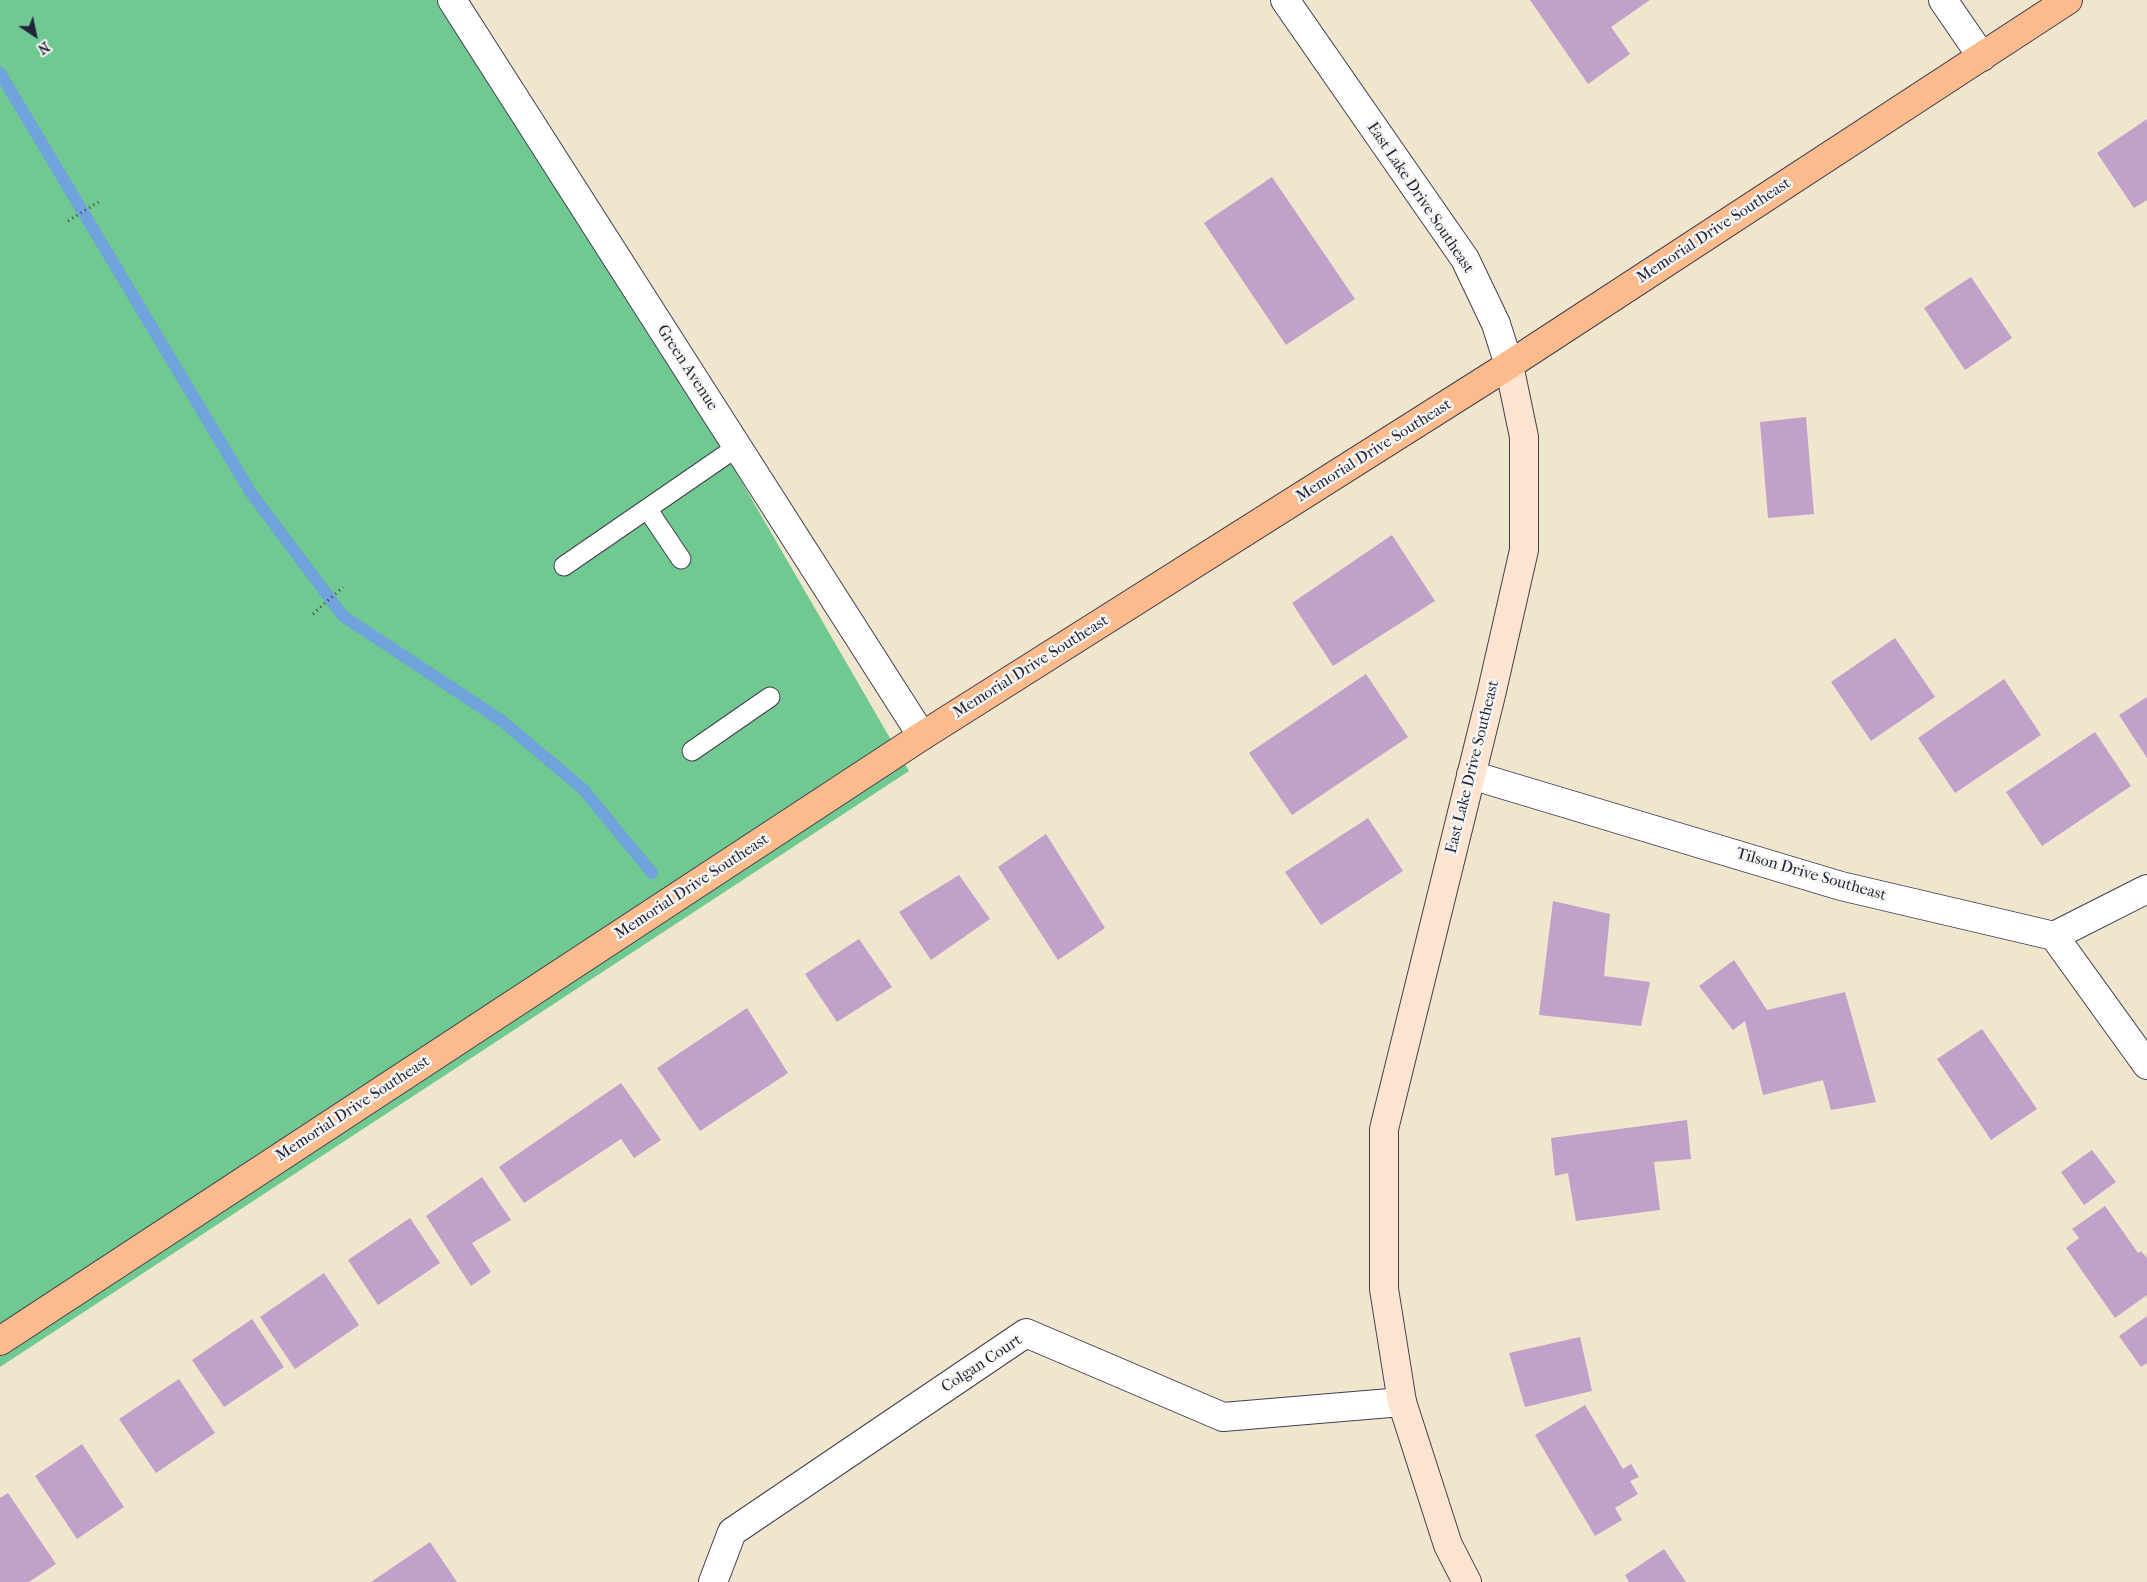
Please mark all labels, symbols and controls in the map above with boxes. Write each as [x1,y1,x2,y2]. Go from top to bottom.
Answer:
north arrow [10,10,60,60]
text: N [35,38,53,58]
street label: East Lake Drive Southeast [1362,119,1478,277]
street label: Memorial Drive Southeast [1633,174,1795,288]
street label: Green Avenue [652,322,722,414]
street label: Memorial Drive Southeast [1293,395,1455,507]
street label: Memorial Drive Southeast [950,611,1112,723]
street label: East Lake Drive Southeast [1442,678,1504,856]
street label: Memorial Drive Southeast [611,830,773,944]
street label: Tilson Drive Southeast [1734,844,1888,906]
street label: Memorial Drive Southeast [272,1052,434,1166]
street label: Colgan Court [938,1331,1026,1397]

